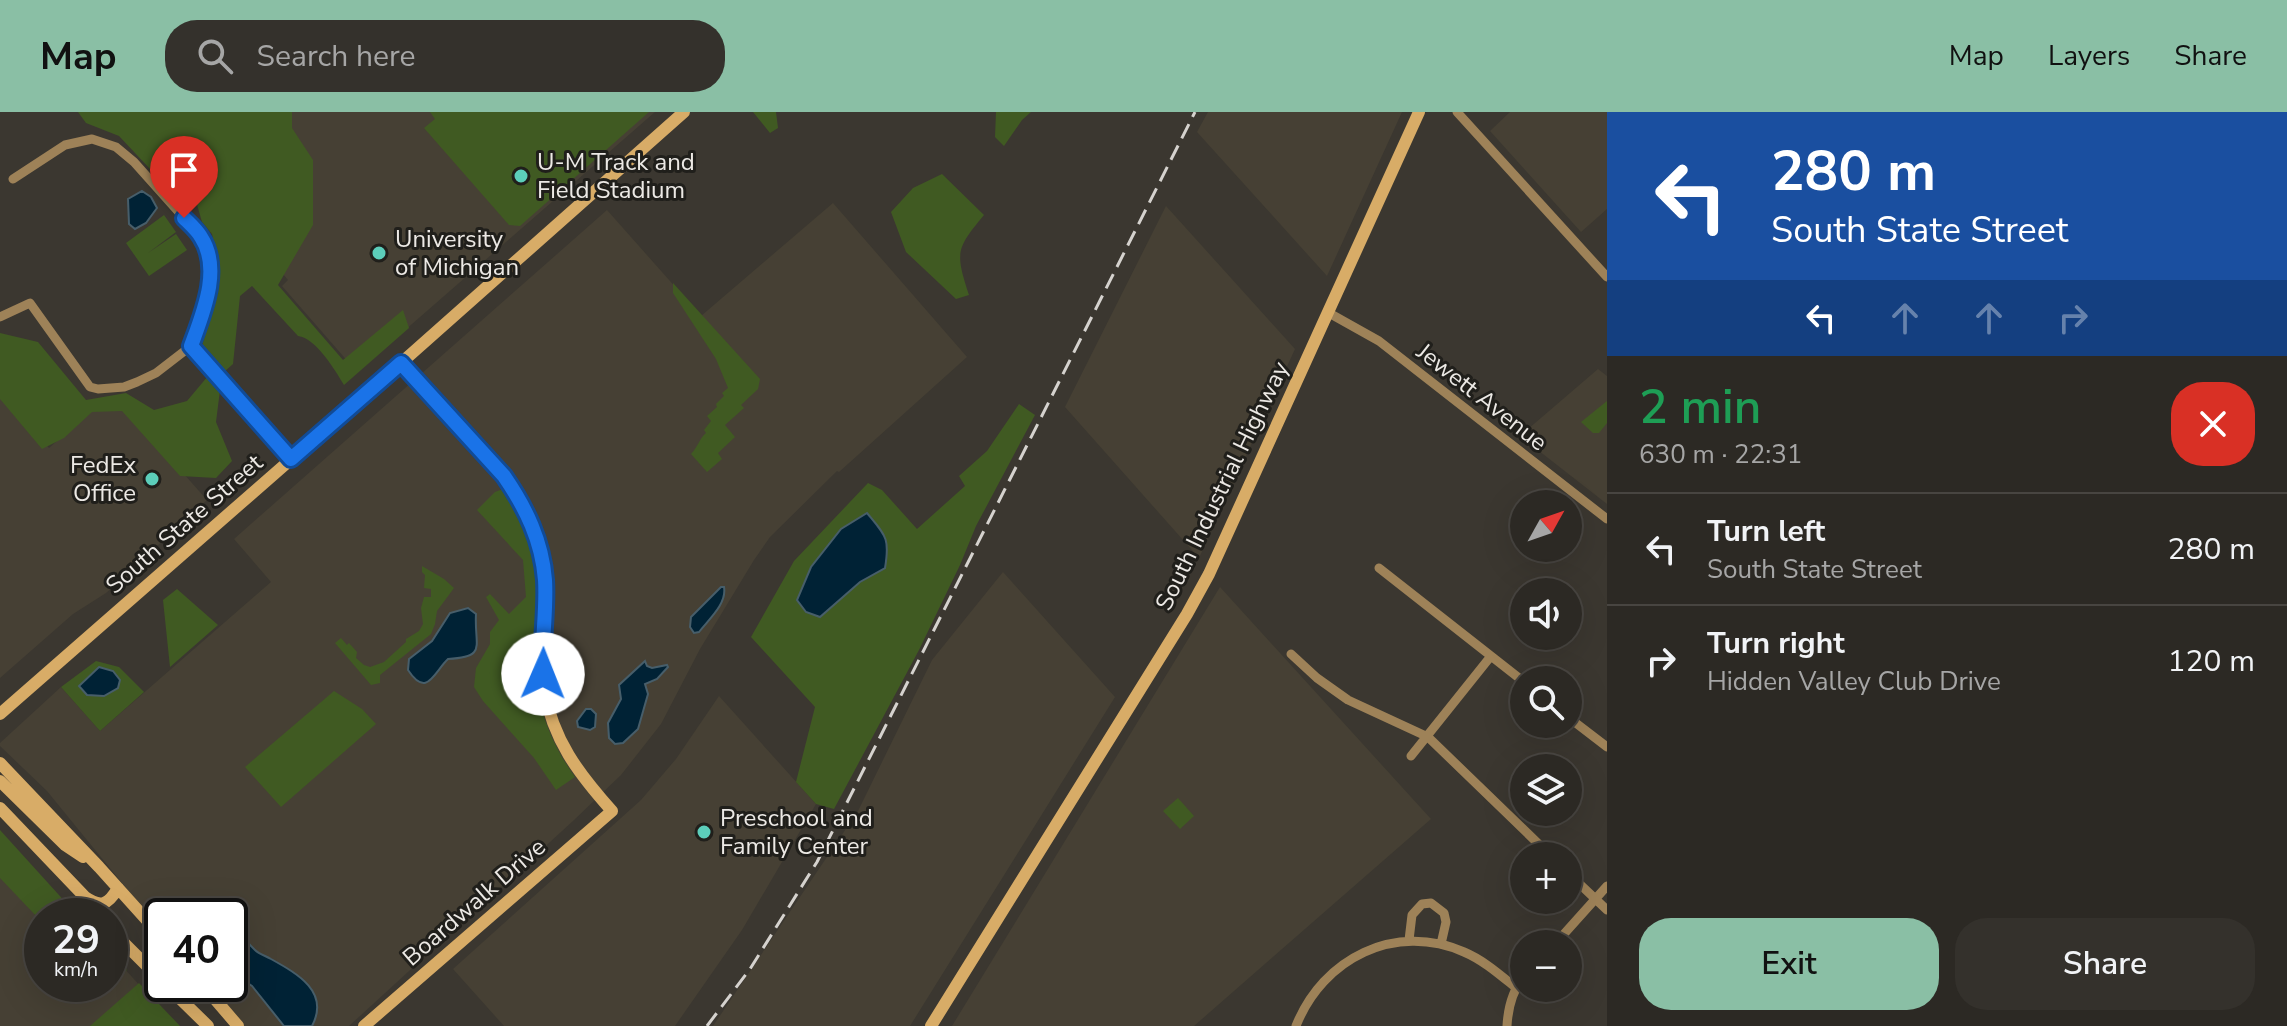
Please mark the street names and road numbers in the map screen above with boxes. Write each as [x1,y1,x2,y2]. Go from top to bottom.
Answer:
street label: Jewett Avenue [1409,335,1554,458]
street label: South Industrial Highway [1148,356,1297,616]
street label: South State Street [99,446,270,601]
street label: Boardwalk Drive [396,831,552,973]

